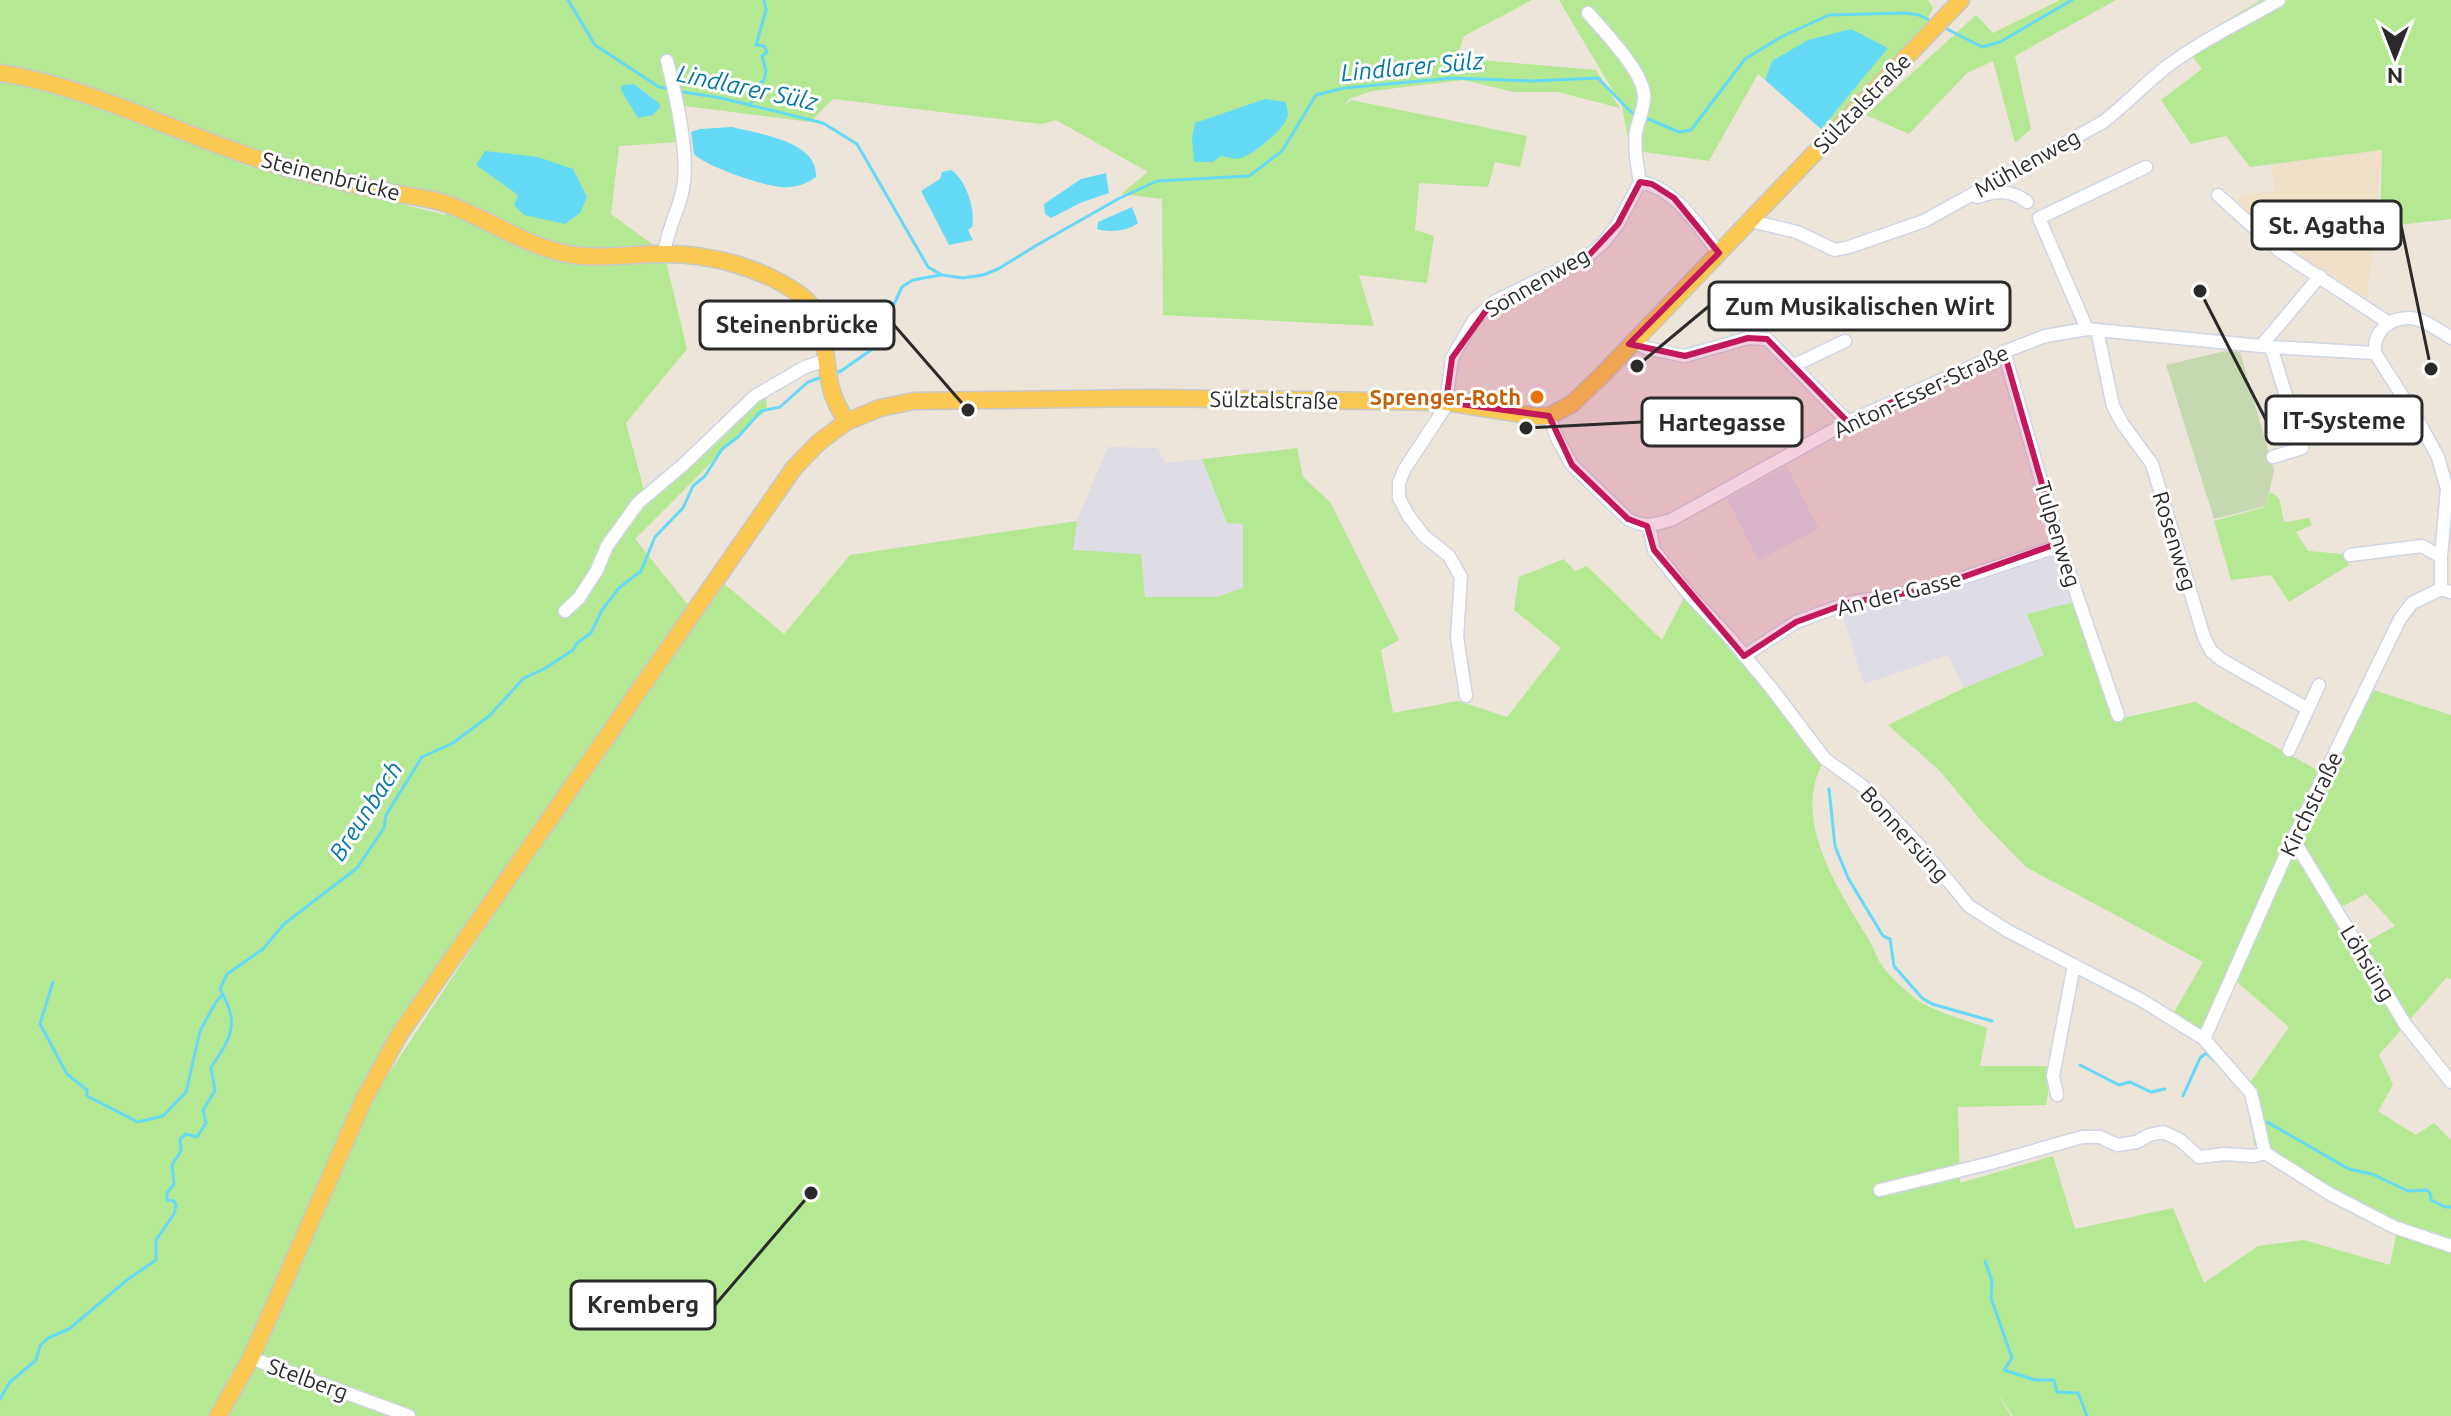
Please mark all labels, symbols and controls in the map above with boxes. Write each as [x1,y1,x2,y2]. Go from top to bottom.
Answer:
north arrow [2355,16,2435,96]
water label: Lindlarer Sülz [1340,47,1486,86]
street label: Sülztalstraße [1808,48,1915,158]
water label: Lindlarer Sülz [674,59,821,116]
text: N [2387,64,2403,89]
street label: Mühlenweg [1970,123,2084,202]
street label: Steinenbrücke [259,146,403,205]
callout: St. Agatha [2252,201,2401,249]
text: St. Agatha [2268,212,2386,239]
street label: Sonnenweg [1480,242,1593,321]
callout: Zum Musikalischen Wirt [1709,282,2010,330]
text: Zum Musikalischen Wirt [1725,293,1995,320]
callout: Steinenbrücke [700,301,894,349]
text: Steinenbrücke [716,311,878,338]
street label: Anton-Esser-Straße [1829,339,2012,442]
place label: Sprenger-Roth [1370,384,1521,409]
street label: Sülztalstraße [1209,386,1339,413]
marker: Sprenger-Roth [1528,388,1546,406]
callout: IT-Systeme [2266,396,2422,444]
callout: Hartegasse [1642,398,1802,446]
text: IT-Systeme [2282,407,2406,434]
text: Hartegasse [1658,409,1786,436]
street label: Tulpenweg [2031,478,2086,590]
street label: Rosenweg [2149,488,2202,594]
street label: An der Gasse [1834,565,1964,620]
street label: Kirchstraße [2274,747,2347,860]
water label: Breunbach [324,756,408,865]
street label: Bonnersüng [1856,781,1955,887]
street label: Löhsüng [2336,920,2401,1005]
callout: Kremberg [571,1281,715,1329]
text: Kremberg [587,1291,699,1318]
street label: Stelberg [264,1352,352,1405]

